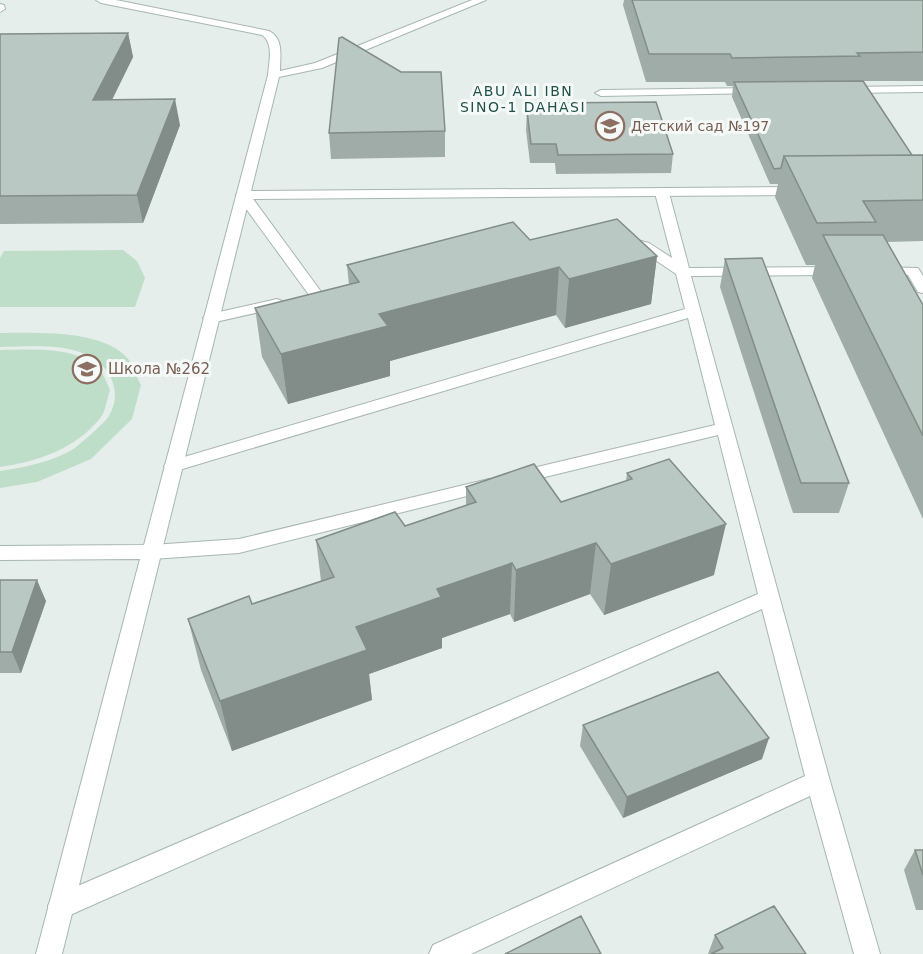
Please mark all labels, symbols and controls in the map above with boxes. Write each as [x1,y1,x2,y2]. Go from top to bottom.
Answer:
district label: ABU ALI IBN SINO-1 DAHASI [460,83,586,115]
school or university icon: Детский сад №197 [594,110,626,142]
place label: Детский сад №197 [631,118,769,134]
school or university icon: Школа №262 [71,353,103,385]
place label: Школа №262 [108,360,210,378]

